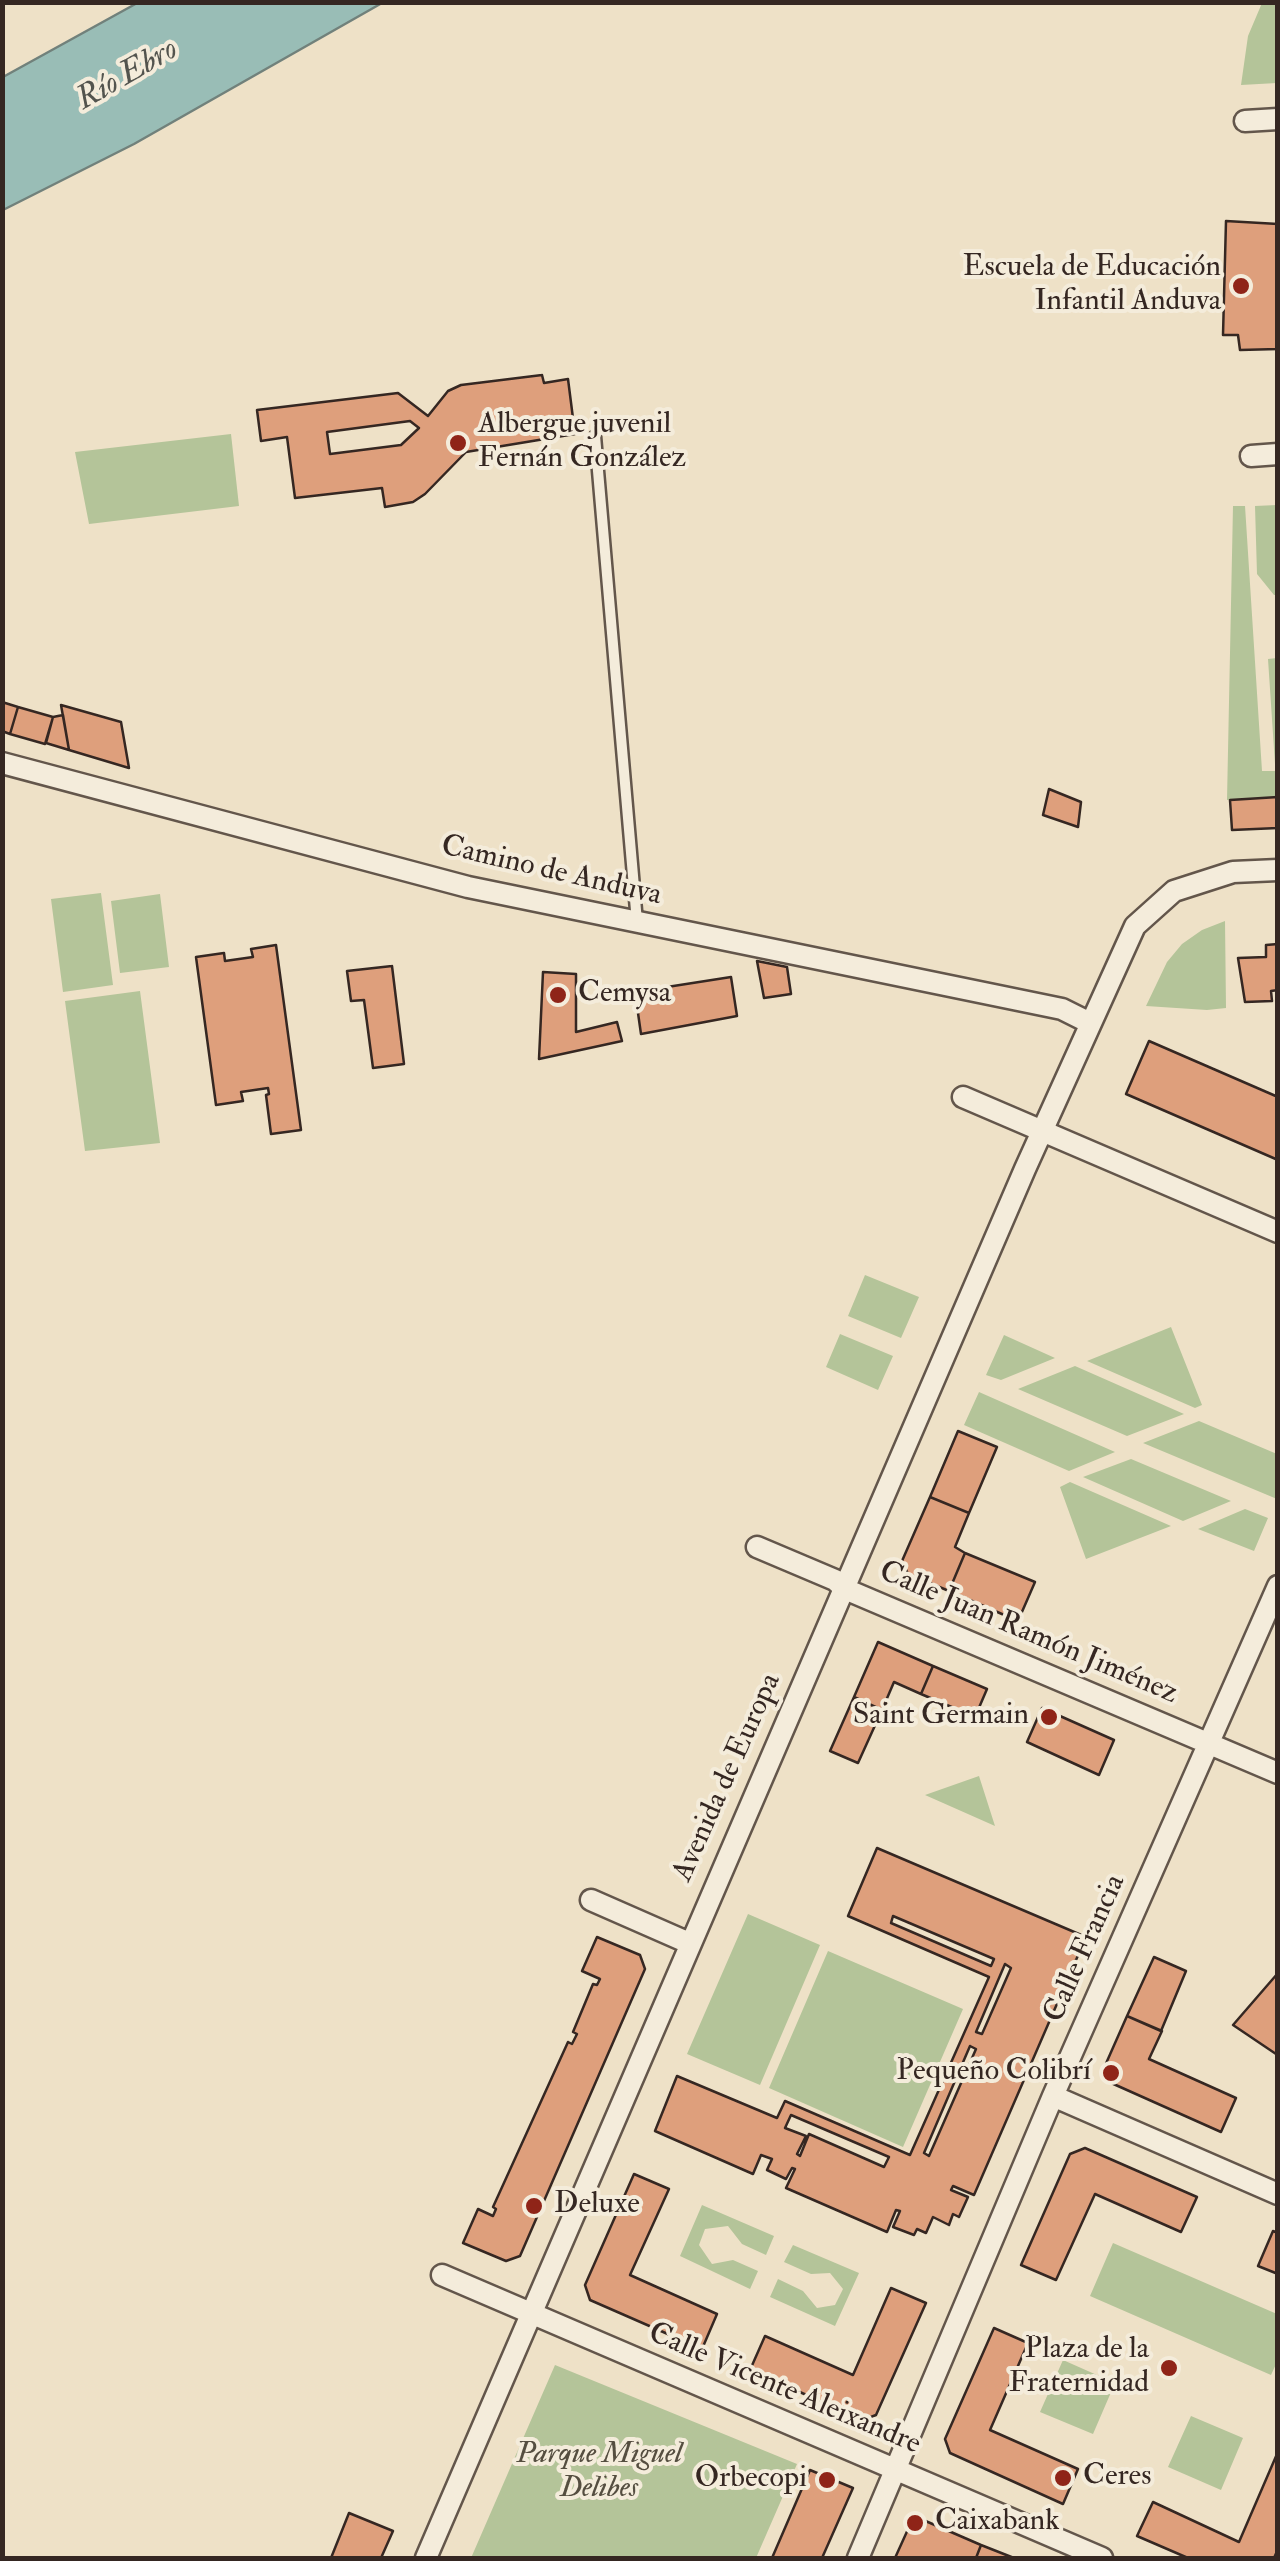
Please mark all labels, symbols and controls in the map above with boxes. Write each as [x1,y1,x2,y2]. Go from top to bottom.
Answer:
water label: Río Ebro [71,32,185,120]
place label: Escuela de Educación Infantil Anduva [963,251,1221,322]
marker: Escuela de Educación Infantil Anduva [1230,275,1252,297]
place label: Albergue juvenil Fernán González [478,408,686,478]
marker: Albergue juvenil Fernán González [447,432,469,454]
street label: Camino de Anduva [437,829,665,915]
place label: Cemysa [578,977,671,1013]
marker: Cemysa [547,984,569,1006]
street label: Calle Juan Ramón Jiménez [873,1555,1183,1713]
street label: Avenida de Europa [666,1668,790,1888]
place label: Saint Germain [853,1699,1029,1735]
marker: Saint Germain [1038,1706,1060,1728]
street label: Calle Francia [1037,1870,1135,2028]
place label: Pequeño Colibrí [896,2055,1091,2091]
marker: Pequeño Colibrí [1100,2062,1122,2084]
place label: Deluxe [554,2188,640,2224]
marker: Deluxe [523,2195,545,2217]
street label: Calle Vicente Aleixandre [642,2316,926,2464]
place label: Plaza de la Fraternidad [1009,2333,1149,2404]
marker: Plaza de la Fraternidad [1158,2357,1180,2379]
park label: Parque Miguel Delibes [516,2438,682,2508]
place label: Ceres [1083,2460,1151,2496]
place label: Orbecopi [695,2462,807,2498]
marker: Ceres [1052,2467,1074,2489]
marker: Orbecopi [816,2469,838,2491]
place label: Caixabank [935,2505,1060,2541]
marker: Caixabank [904,2512,926,2534]

